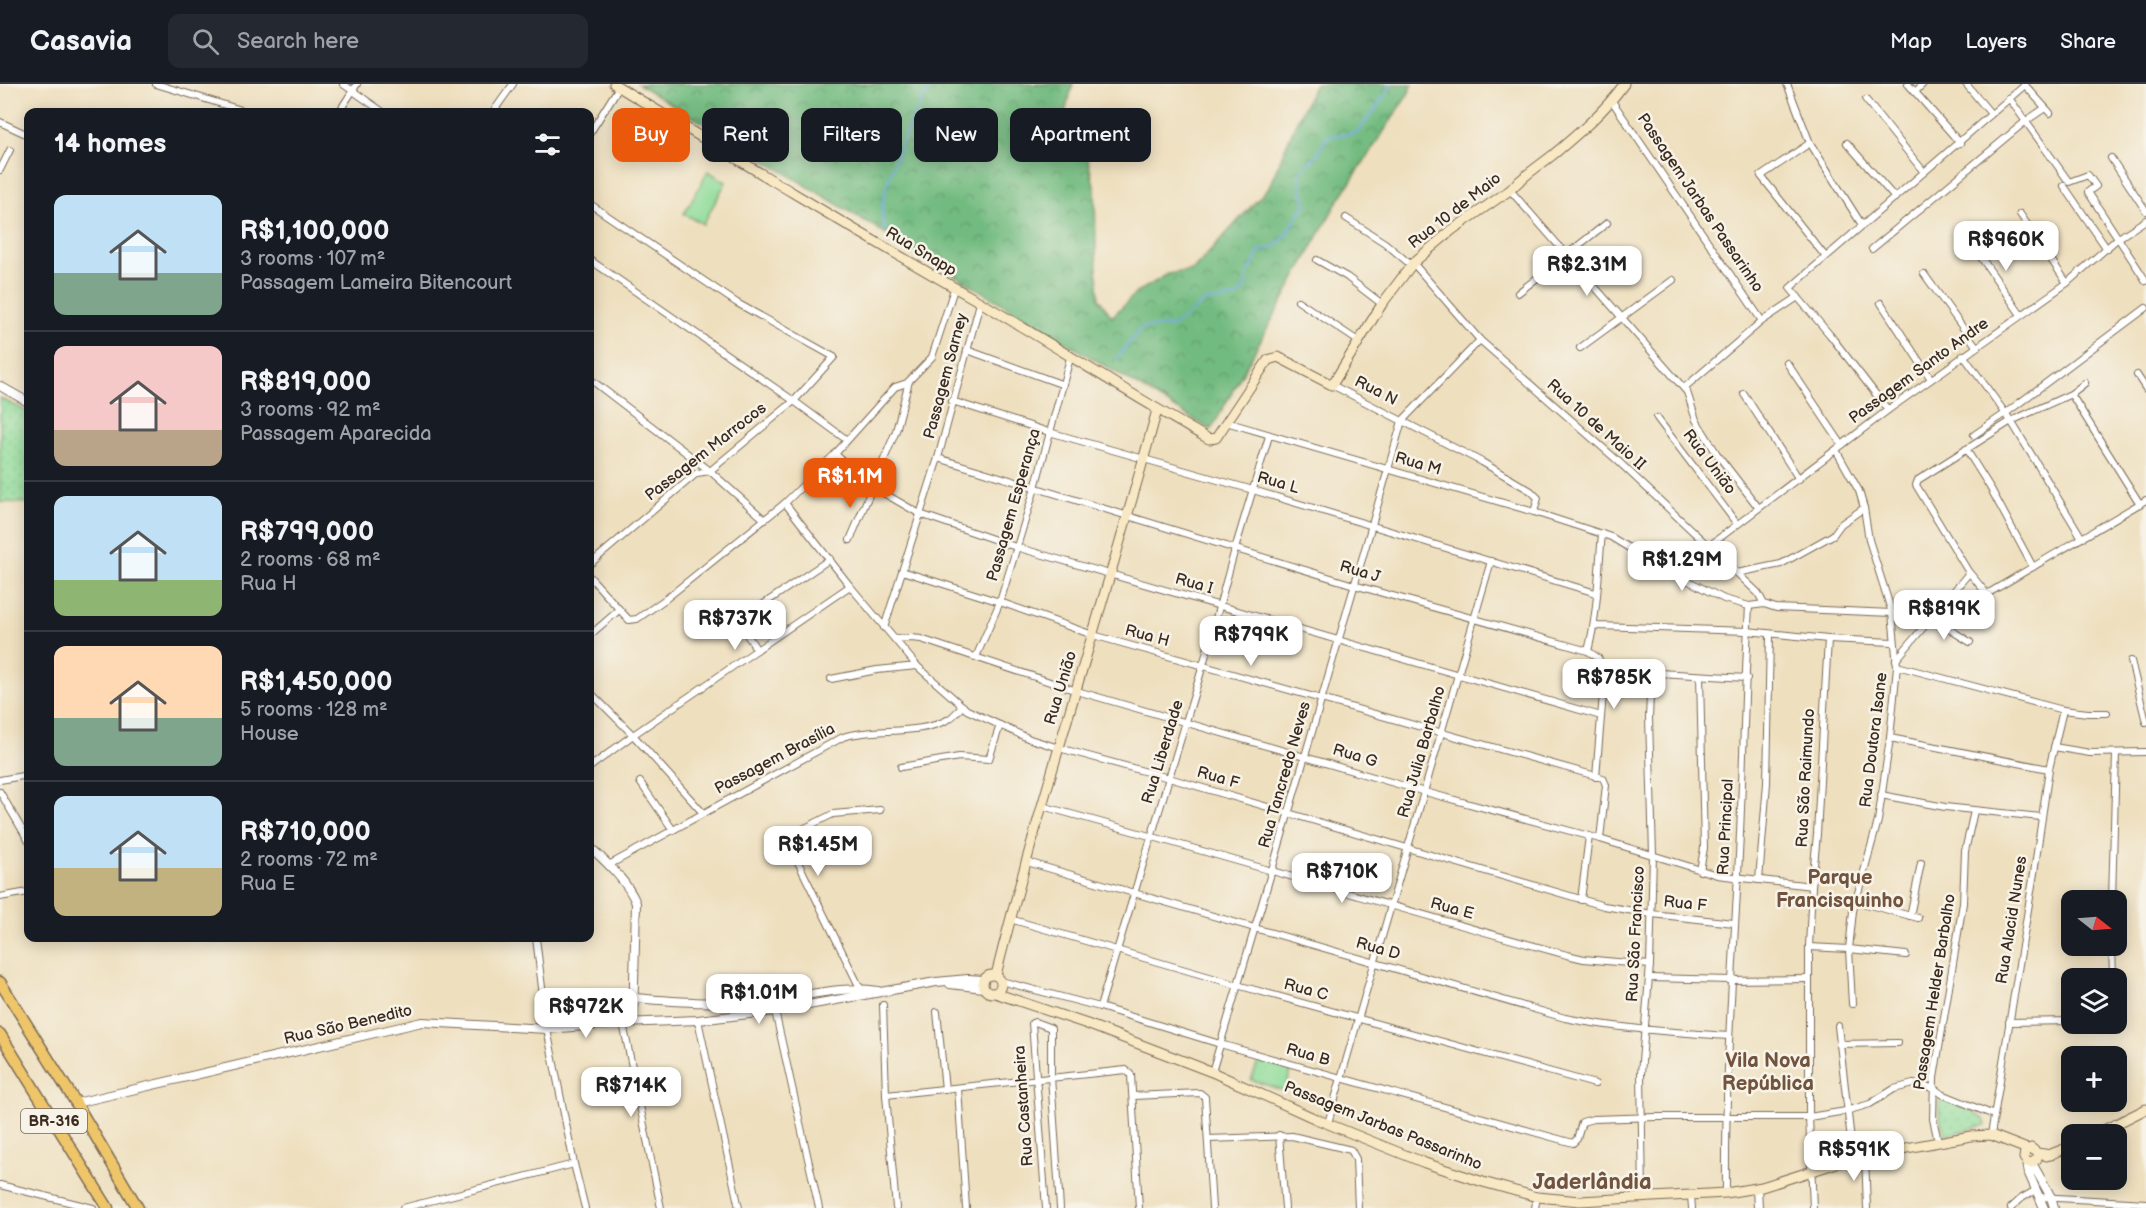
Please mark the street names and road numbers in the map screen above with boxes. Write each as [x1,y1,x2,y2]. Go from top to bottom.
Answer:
street label: Passagem Jarbas Passarinho [1633,110,1767,296]
street label: Rua 10 de Maio [1405,169,1505,253]
street label: Rua Snapp [882,223,960,281]
street label: Passagem Sarney [920,310,972,441]
street label: Passagem Santo Andre [1846,314,1993,428]
street label: Rua N [1351,372,1401,410]
street label: Rua 10 de Maio II [1543,376,1649,474]
street label: Passagem Marrocos [642,399,770,505]
street label: Passagem Esperança [983,426,1045,584]
street label: Rua União [1678,426,1740,498]
street label: Rua M [1393,448,1443,480]
street label: Rua L [1255,468,1302,498]
street label: Rua J [1337,557,1383,587]
street label: Rua I [1173,570,1215,598]
street label: Rua H [1123,621,1171,651]
street label: Rua União [1041,649,1081,727]
street label: Rua Doutora Isane [1856,671,1892,809]
street label: Rua Julia Barbalho [1394,684,1450,820]
street label: Rua Liberdade [1138,697,1188,806]
street label: Rua Tancredo Neves [1255,699,1315,850]
street label: Rua São Raimundo [1793,708,1819,848]
street label: Passagem Brasília [712,719,838,799]
street label: Rua G [1330,740,1380,772]
street label: Rua F [1195,763,1242,793]
street label: Rua Principal [1714,778,1738,876]
street label: Rua Alacid Nunes [1993,855,2031,985]
street label: Rua São Francisco [1623,865,1649,1003]
street label: Rua F [1663,892,1708,916]
street label: Passagem Helder Barbalho [1910,893,1960,1091]
street label: Rua E [1428,894,1476,924]
street label: Rua D [1354,934,1402,964]
street label: Rua C [1282,975,1330,1005]
street label: Rua São Benedito [282,1001,414,1049]
street label: Rua B [1284,1040,1332,1070]
street label: Rua Castanheira [1010,1045,1038,1167]
street label: Passagem Jarbas Passarinho [1281,1078,1485,1174]
road number: BR-316 [21,1109,87,1133]

